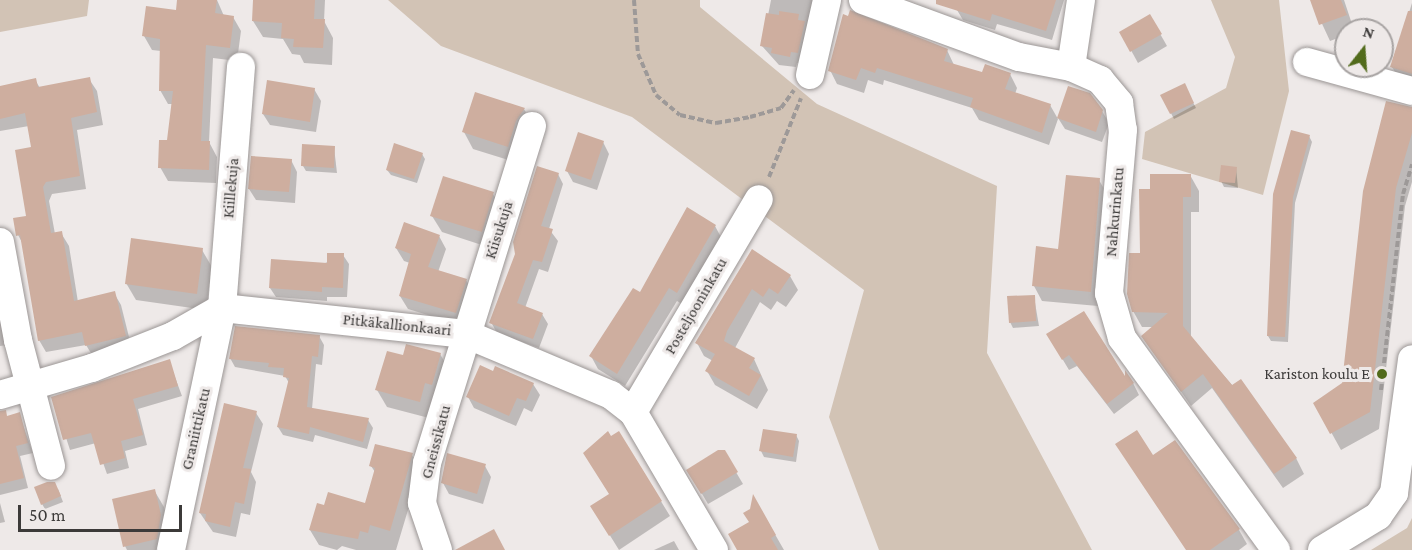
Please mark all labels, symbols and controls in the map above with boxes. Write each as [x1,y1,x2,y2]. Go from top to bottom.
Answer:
north arrow [1334,18,1394,78]
text: N [1361,22,1377,42]
street label: Kiillekuja [219,157,243,219]
street label: Nahkurinkatu [1102,166,1128,258]
street label: Kiisukuja [481,199,517,261]
street label: Posteljooninkatu [661,254,731,358]
street label: Pitkäkallionkaari [342,310,452,340]
place label: Kariston koulu E [1264,364,1370,384]
marker: Kariston koulu E [1375,367,1389,381]
street label: Graniittikatu [177,386,215,472]
street label: Gneissikatu [417,403,455,481]
scale bar [21,493,184,531]
text: 50 m [29,505,66,525]

